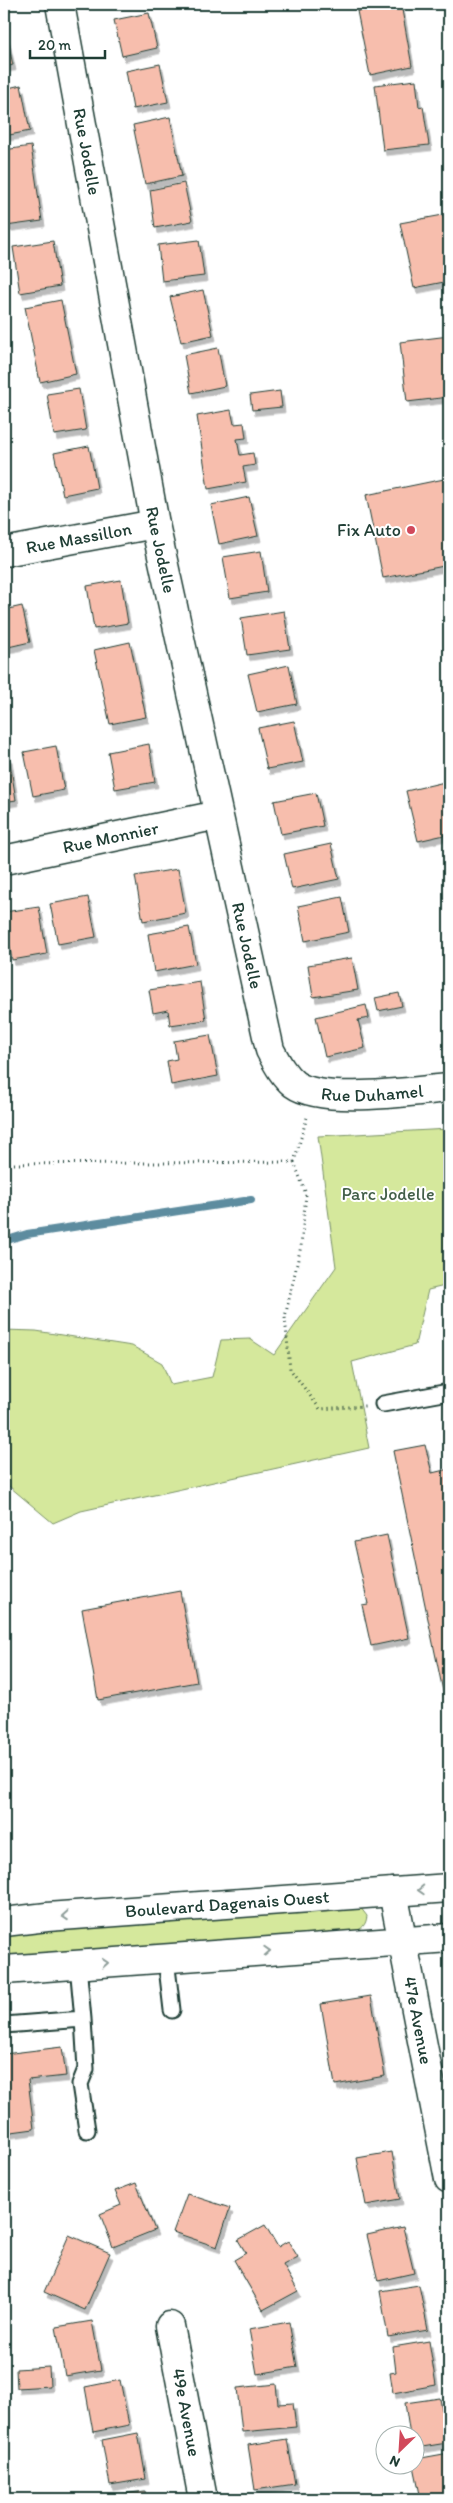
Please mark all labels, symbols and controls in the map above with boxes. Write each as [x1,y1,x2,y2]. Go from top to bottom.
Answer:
scale bar [30,28,105,60]
text: 20 m [38,36,72,54]
street label: Rue Jodelle [68,106,106,197]
street label: Rue Jodelle [141,505,181,595]
street label: Rue Massillon [24,518,134,559]
place label: Fix Auto [337,519,401,541]
marker: Fix Auto [405,524,417,536]
street label: Rue Monnier [61,817,161,858]
street label: Rue Jodelle [227,900,267,991]
street label: Rue Duhamel [320,1080,424,1106]
park label: Parc Jodelle [341,1183,435,1205]
one-way arrow [417,1885,425,1896]
street label: Boulevard Dagenais Ouest [124,1886,330,1922]
one-way arrow [61,1910,69,1921]
one-way arrow [263,1946,271,1957]
one-way arrow [101,1958,109,1969]
street label: 47e Avenue [399,1975,437,2066]
street label: 49e Avenue [167,2367,206,2458]
north arrow [376,2426,426,2476]
text: N [387,2452,403,2471]

